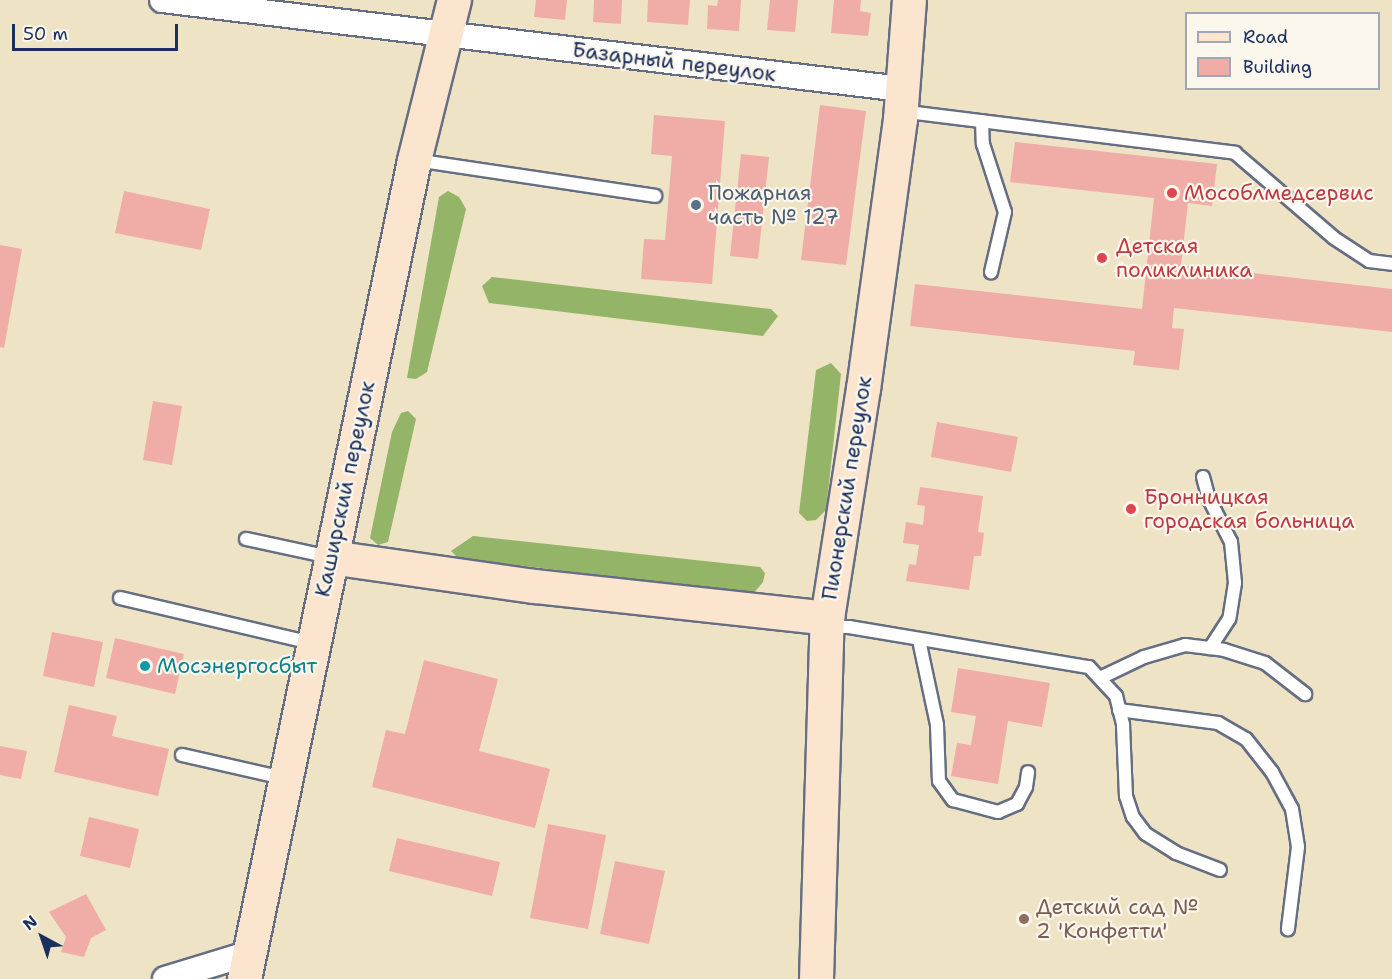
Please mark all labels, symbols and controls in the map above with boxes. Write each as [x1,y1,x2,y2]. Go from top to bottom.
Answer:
scale bar [15,12,182,50]
legend [1185,12,1380,90]
text: 50 m [23,22,68,46]
text: Road [1243,25,1288,49]
street label: Базарный переулок [571,37,777,87]
text: Building [1243,55,1312,79]
place label: Пожарная часть № 127 [708,180,839,230]
place label: Мособлмедсервис [1184,180,1374,206]
marker: Мособлмедсервис [1165,186,1179,200]
marker: Пожарная часть № 127 [689,198,703,212]
place label: Детская поликлиника [1116,233,1252,283]
marker: Детская поликлиника [1093,249,1111,267]
street label: Пионерский переулок [817,374,877,602]
street label: Каширский переулок [310,379,380,599]
place label: Бронницкая городская больница [1144,484,1354,534]
marker: Бронницкая городская больница [1122,500,1140,518]
place label: Мосэнергосбыт [157,653,317,679]
marker: Мосэнергосбыт [138,659,152,673]
place label: Детский сад № 2 'Конфетти' [1036,894,1198,944]
north arrow [12,907,72,967]
text: N [18,911,42,935]
marker: Детский сад № 2 'Конфетти' [1017,912,1031,926]

